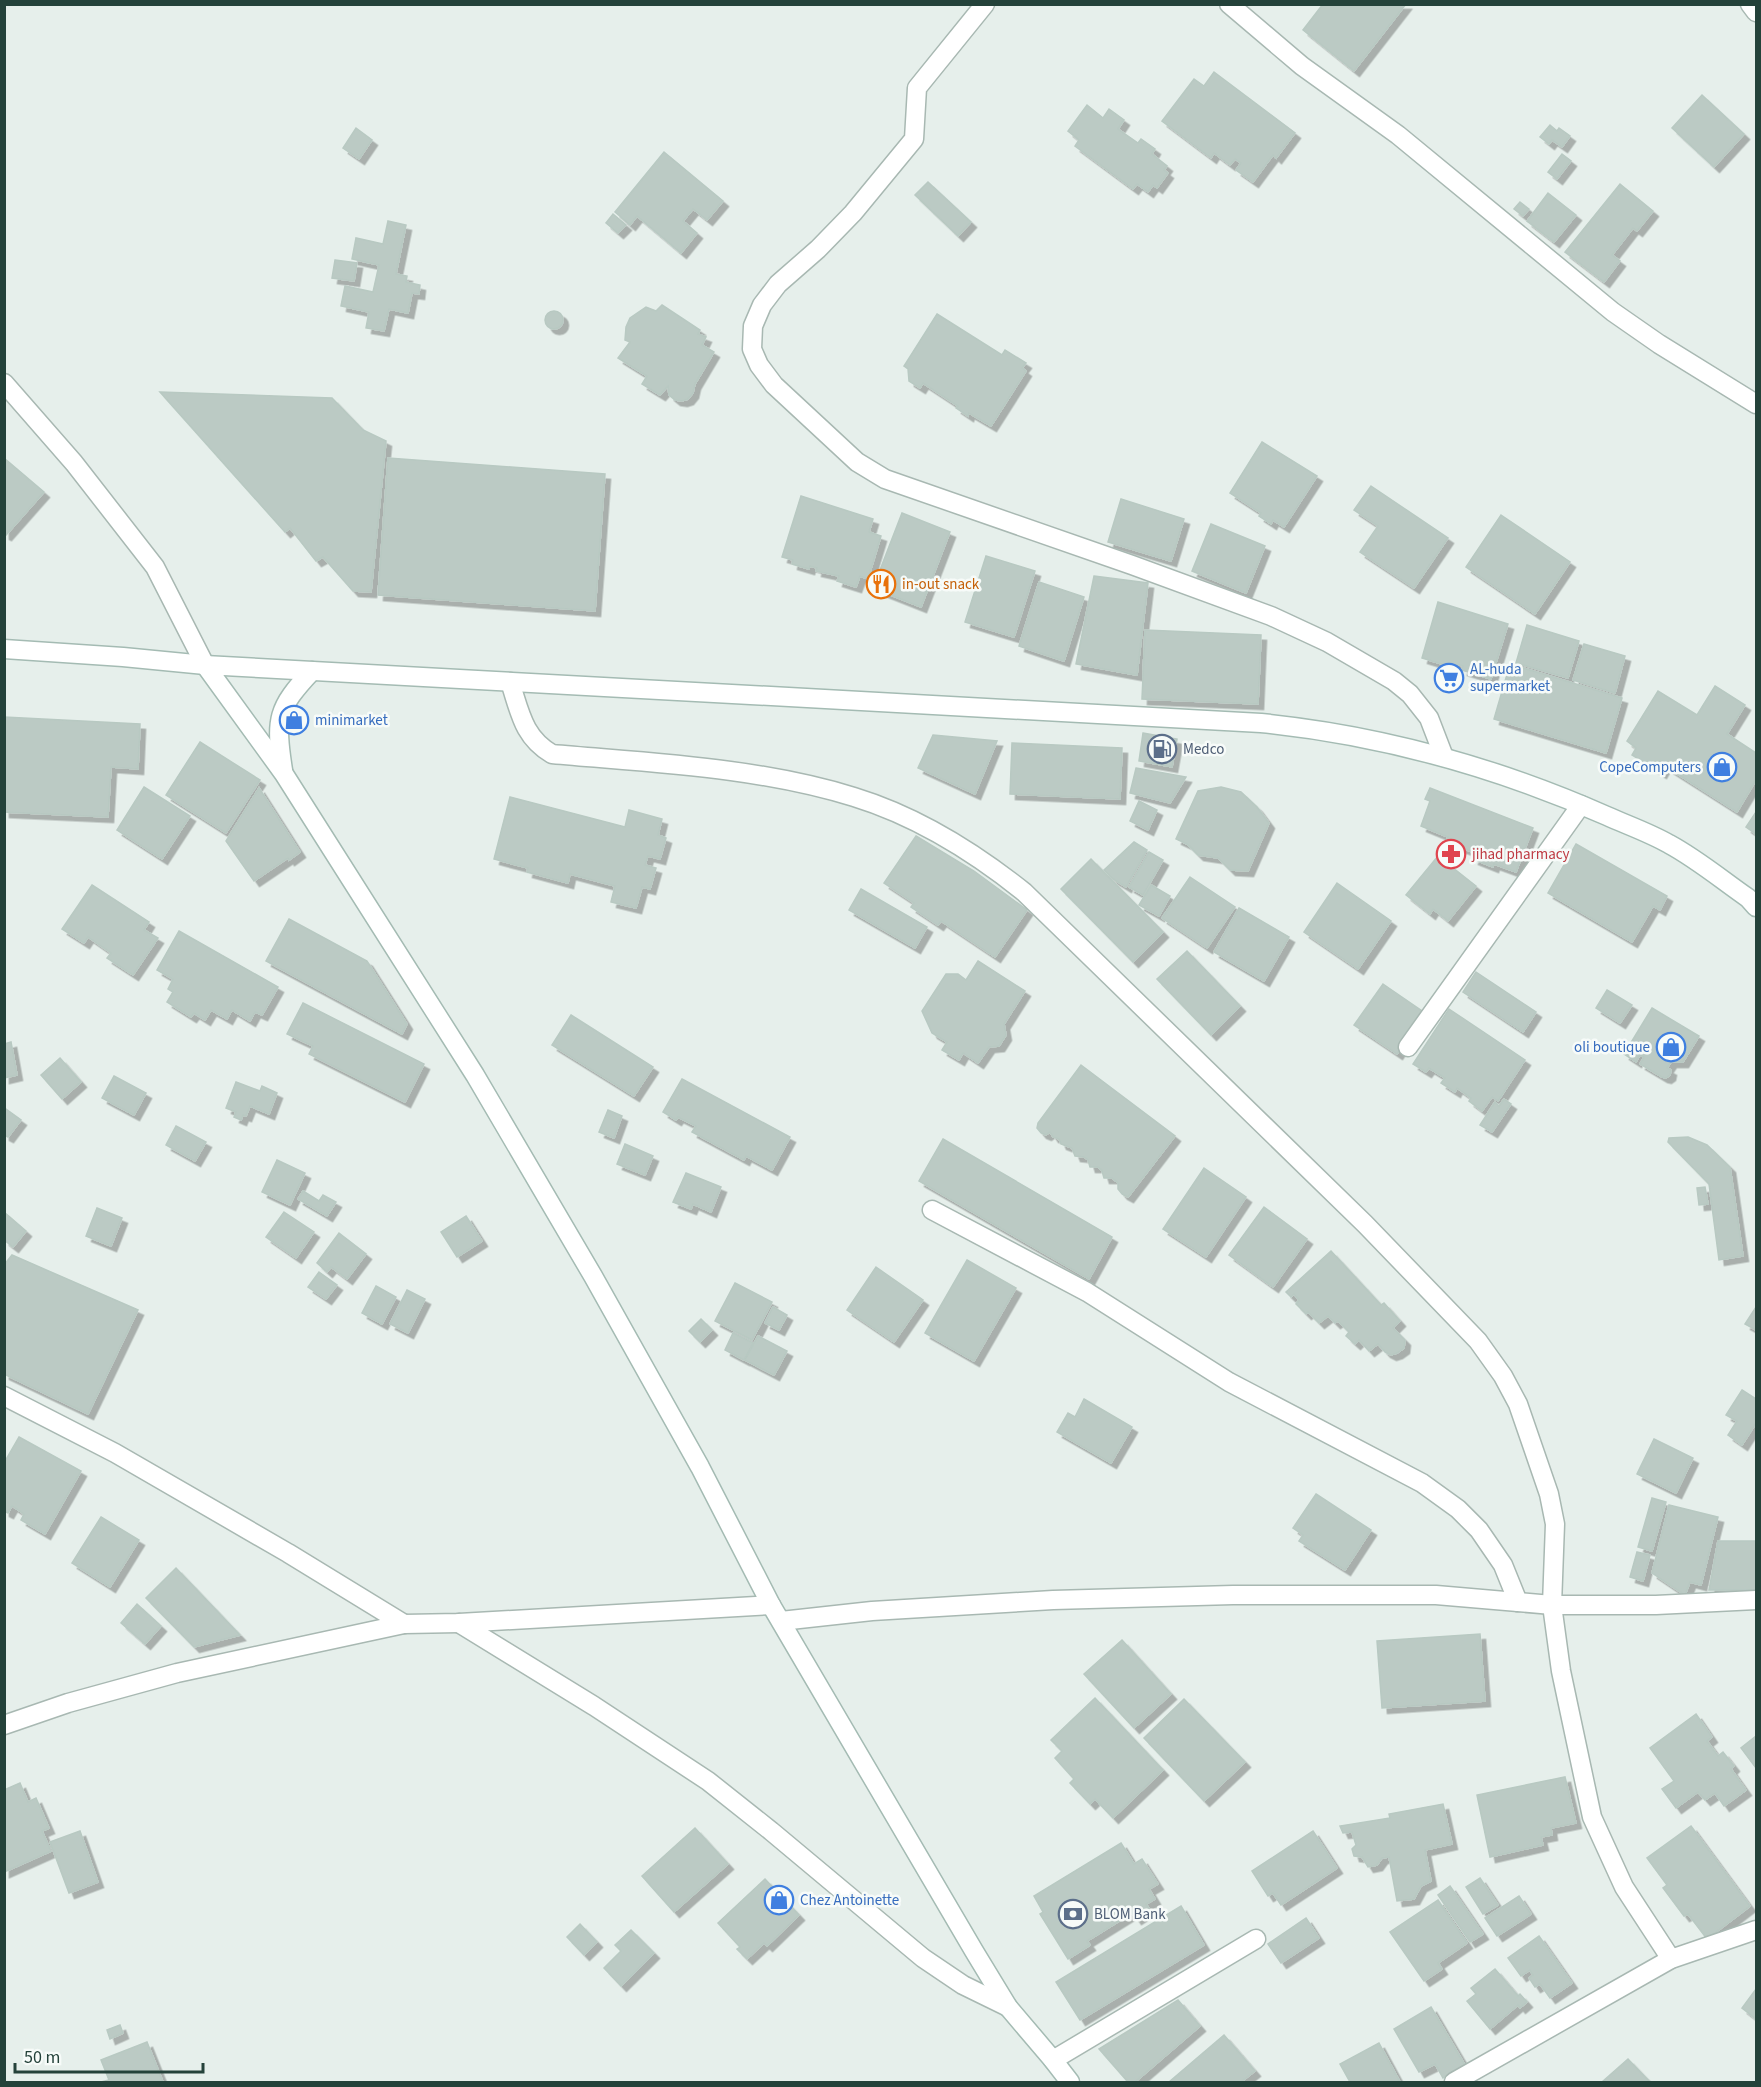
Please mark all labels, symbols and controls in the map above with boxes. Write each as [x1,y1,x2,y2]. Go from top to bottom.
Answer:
restaurant icon: in-out snack [865,568,897,600]
place label: in-out snack [902,574,980,595]
place label: AL-huda supermarket [1470,659,1550,697]
supermarket icon: AL-huda supermarket [1433,662,1465,694]
shop icon: minimarket [278,704,310,736]
place label: minimarket [315,710,388,731]
fuel station icon: Medco [1146,733,1178,765]
place label: Medco [1183,739,1224,760]
shop icon: CopeComputers [1706,751,1738,783]
place label: CopeComputers [1599,757,1701,778]
pharmacy icon: jihad pharmacy [1435,838,1467,870]
place label: jihad pharmacy [1471,844,1570,865]
shop icon: oli boutique [1655,1031,1687,1063]
place label: oli boutique [1574,1037,1650,1058]
shop icon: Chez Antoinette [763,1884,795,1916]
place label: Chez Antoinette [800,1890,899,1911]
bank icon: BLOM Bank [1057,1898,1089,1930]
place label: BLOM Bank [1094,1904,1166,1925]
scale bar [15,2036,202,2074]
text: 50 m [24,2045,60,2070]

